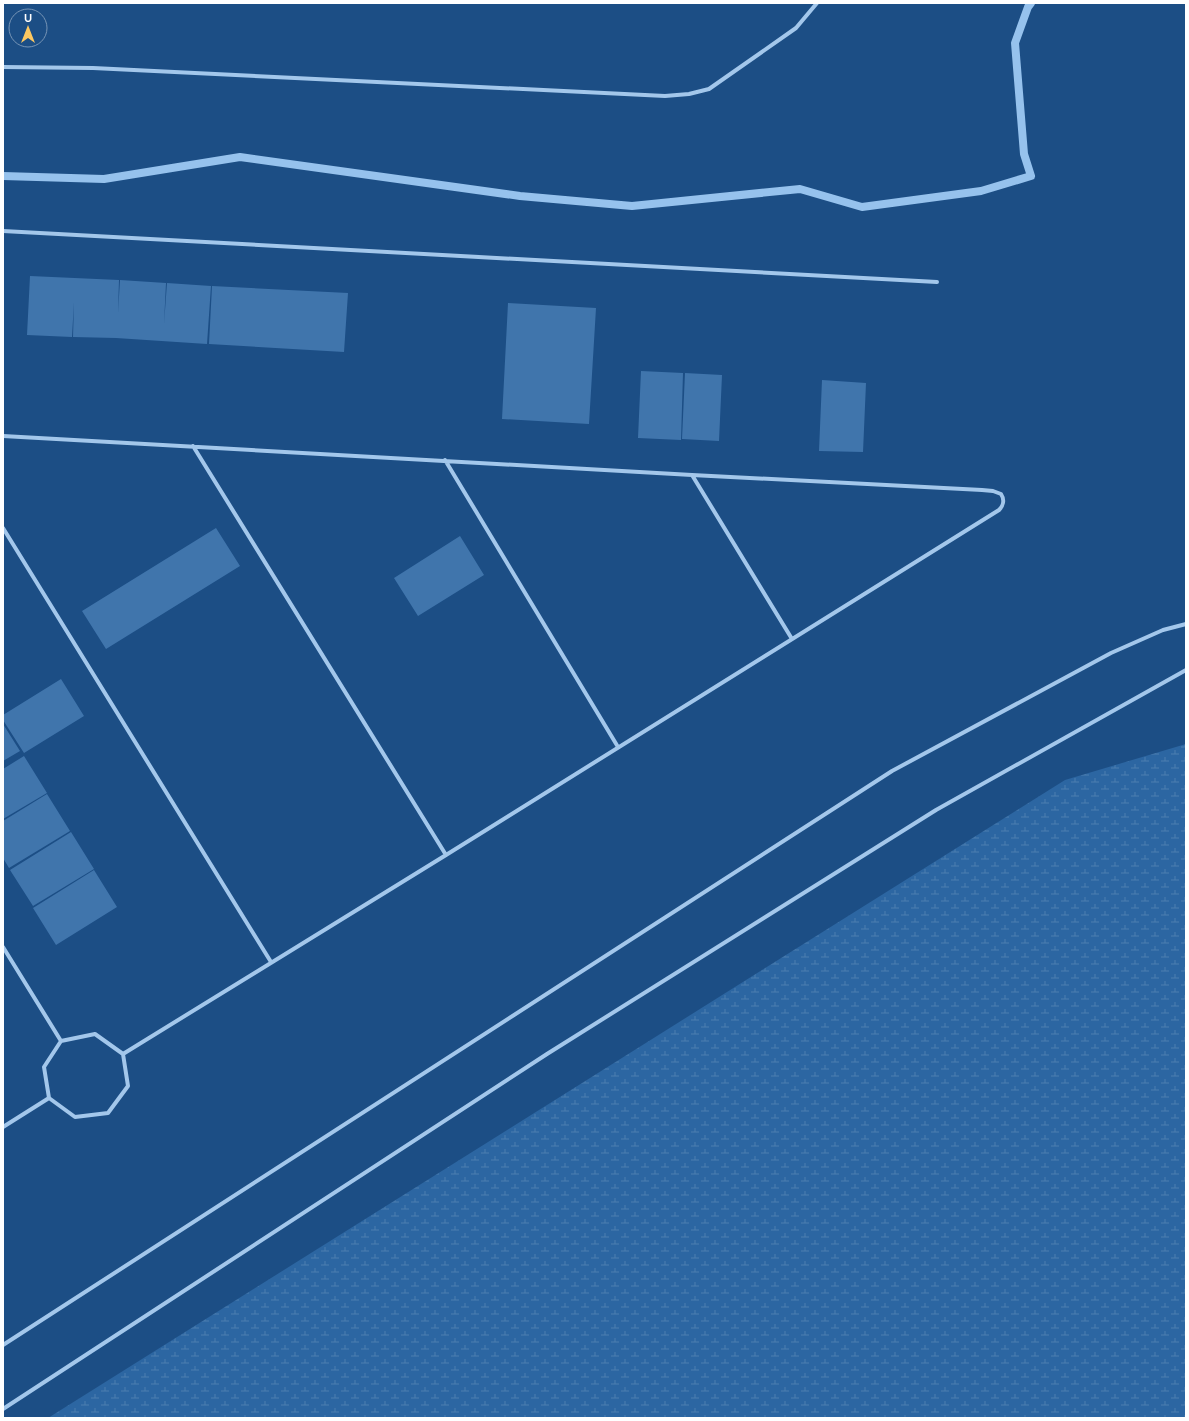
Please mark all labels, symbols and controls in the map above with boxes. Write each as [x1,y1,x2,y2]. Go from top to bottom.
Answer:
north arrow [8,8,48,48]
text: U [24,11,32,24]

